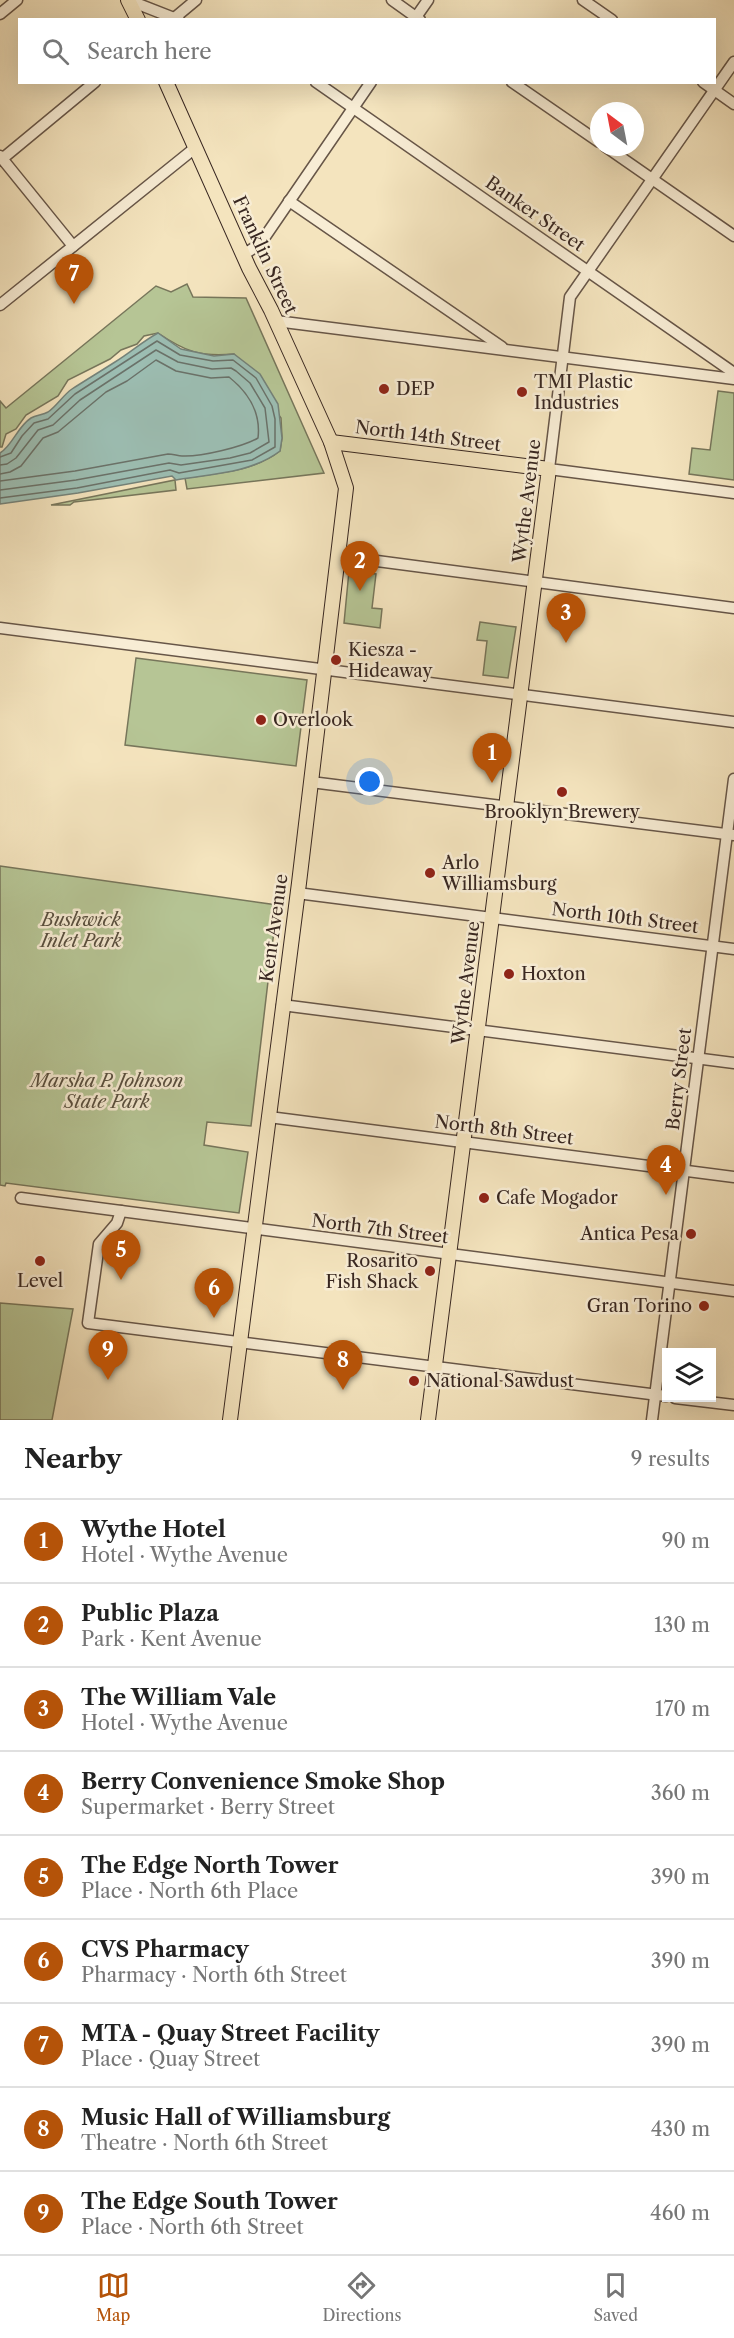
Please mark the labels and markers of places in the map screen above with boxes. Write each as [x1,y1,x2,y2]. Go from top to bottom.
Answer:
pin: 7 [54,254,94,304]
place label: TMI Plastic Industries [534,371,633,414]
place label: DEP [396,378,435,400]
marker: DEP [377,382,391,396]
marker: TMI Plastic Industries [515,385,529,399]
pin: 2 [340,542,380,591]
pin: 3 [546,594,586,643]
place label: Kiesza - Hideaway [348,639,433,682]
marker: Kiesza - Hideaway [329,653,343,667]
place label: Overlook [273,709,354,731]
marker: Overlook [254,713,268,727]
pin: 1 [472,734,512,783]
marker: Brooklyn Brewery [555,785,569,799]
place label: Brooklyn Brewery [484,801,641,823]
place label: Arlo Williamsburg [441,852,557,895]
marker: Arlo Williamsburg [423,866,437,880]
place label: Hoxton [521,963,586,985]
marker: Hoxton [502,967,516,981]
pin: 4 [646,1146,686,1195]
place label: Cafe Mogador [496,1187,618,1209]
marker: Cafe Mogador [477,1191,491,1205]
place label: Antica Pesa [579,1223,680,1245]
marker: Antica Pesa [684,1227,698,1241]
pin: 5 [102,1230,140,1280]
place label: Rosarito Fish Shack [326,1250,420,1293]
marker: Level [33,1254,47,1268]
marker: Rosarito Fish Shack [423,1264,437,1278]
pin: 6 [194,1268,234,1318]
place label: Level [17,1270,63,1292]
place label: Gran Torino [587,1295,692,1317]
marker: Gran Torino [697,1299,711,1313]
pin: 9 [88,1330,128,1380]
pin: 8 [324,1340,362,1390]
place label: National Sawdust [426,1370,575,1392]
marker: National Sawdust [407,1374,421,1388]

